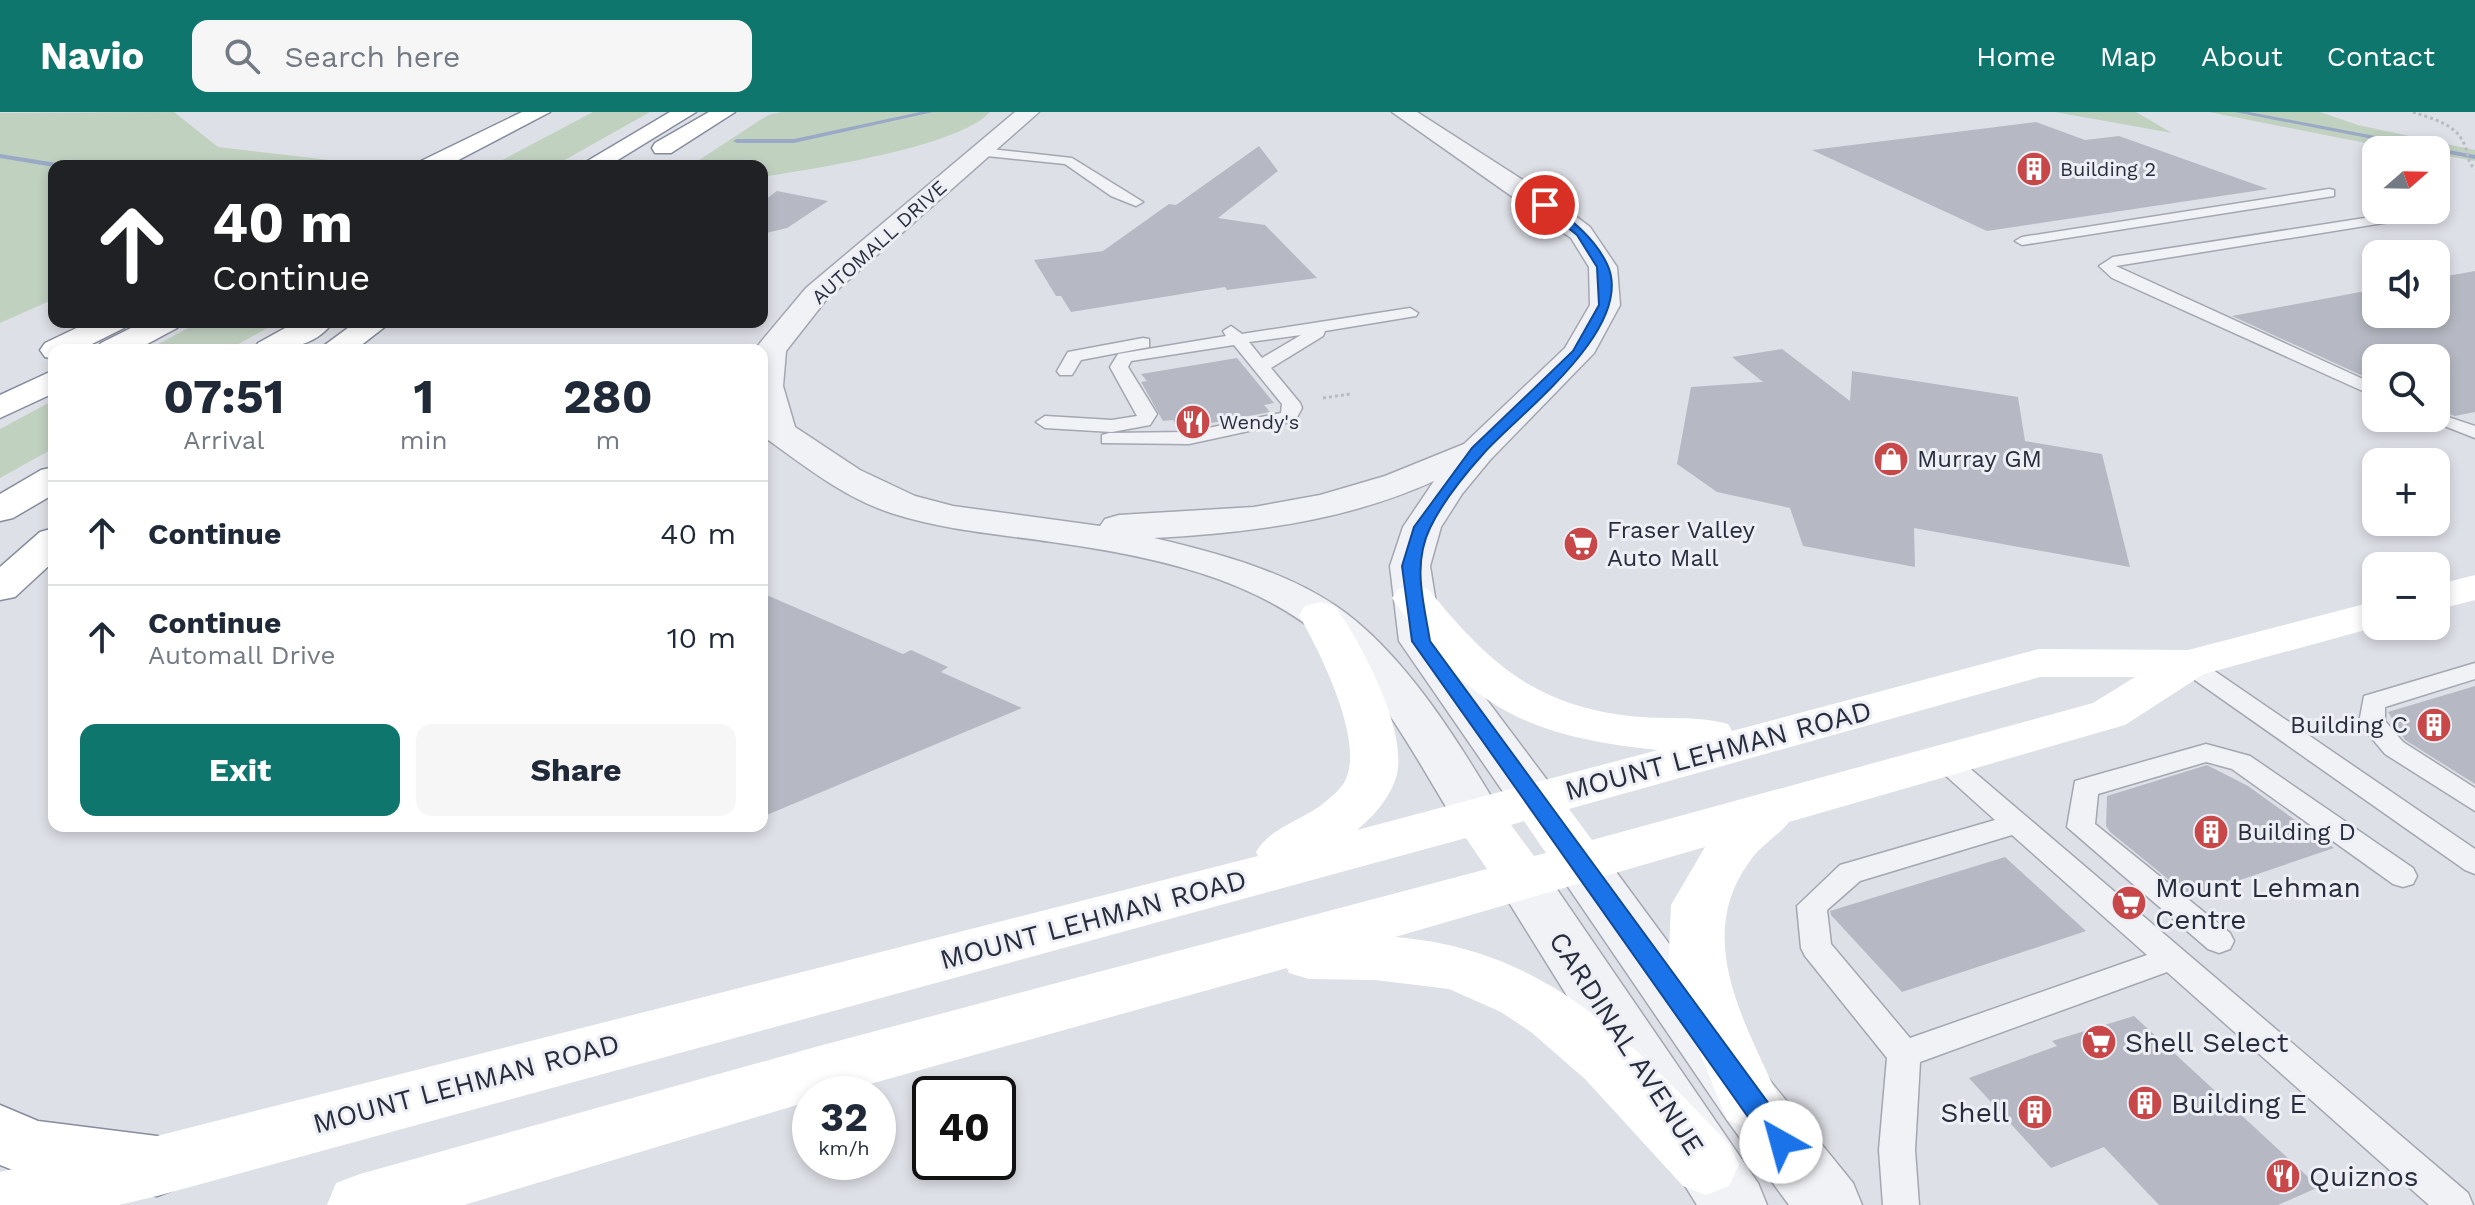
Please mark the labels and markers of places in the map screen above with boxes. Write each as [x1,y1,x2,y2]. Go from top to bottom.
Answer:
building icon: Building 2 [2015,150,2053,188]
place label: Building 2 [2060,157,2156,181]
pin [1511,171,1579,239]
restaurant icon: Wendy's [1174,403,1212,441]
place label: Wendy's [1219,410,1299,434]
shop icon: Murray GM [1872,440,1910,478]
place label: Murray GM [1917,445,2042,473]
place label: Fraser Valley Auto Mall [1607,516,1755,572]
supermarket icon: Fraser Valley Auto Mall [1562,525,1600,563]
building icon: Building C [2415,706,2453,744]
place label: Building C [2290,711,2408,739]
building icon: Building D [2192,813,2230,851]
place label: Building D [2237,818,2356,846]
place label: Mount Lehman Centre [2155,871,2361,936]
supermarket icon: Mount Lehman Centre [2110,884,2148,922]
supermarket icon: Shell Select [2080,1023,2118,1061]
place label: Shell Select [2125,1026,2289,1059]
building icon: Building E [2126,1084,2164,1122]
place label: Building E [2171,1087,2307,1120]
building icon: Shell [2016,1093,2054,1131]
place label: Shell [1940,1096,2009,1129]
restaurant icon: Quiznos [2264,1157,2302,1195]
place label: Quiznos [2309,1160,2419,1193]

